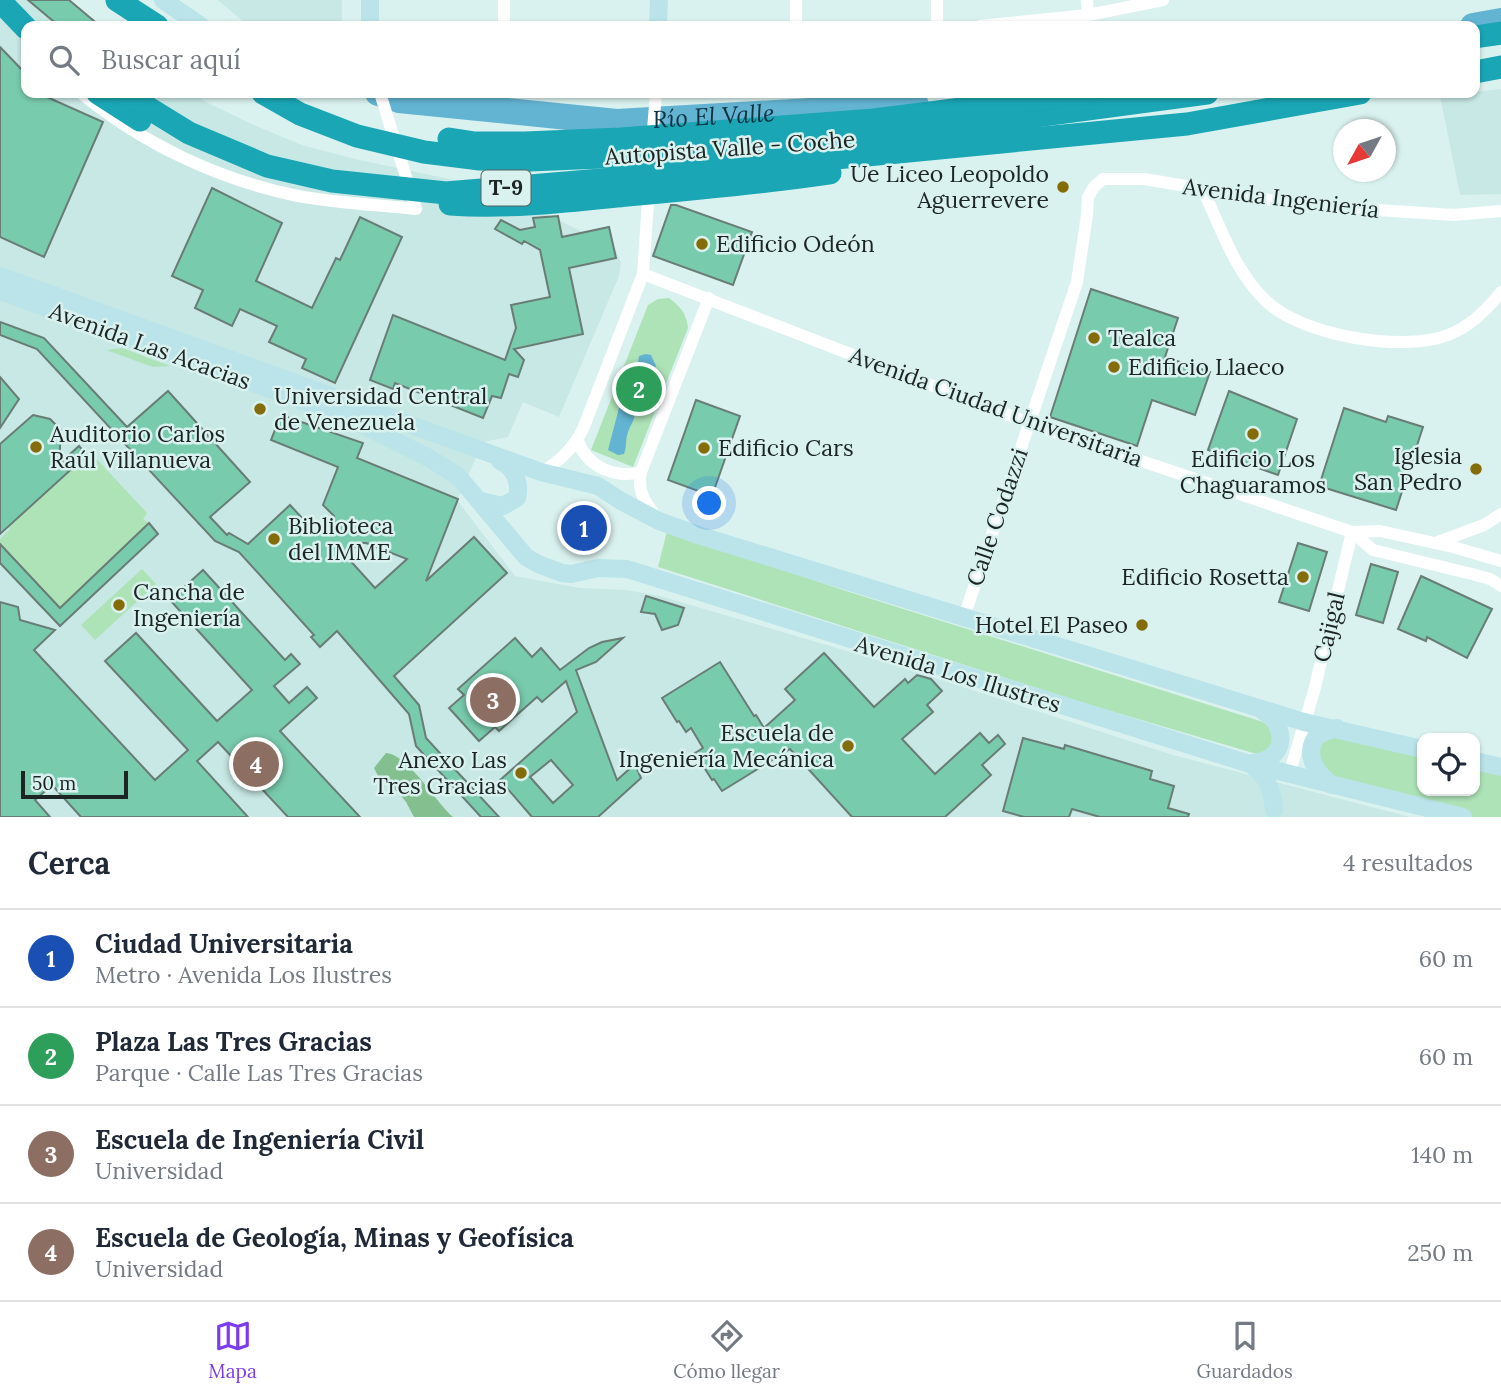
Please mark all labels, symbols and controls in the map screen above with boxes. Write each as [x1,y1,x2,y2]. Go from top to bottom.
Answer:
search box [21,21,1480,98]
icon: search [45,41,83,79]
text: Buscar aquí [101,43,241,76]
water label: Río El Valle [652,97,775,135]
north arrow [1333,119,1396,182]
street label: Autopista Valle - Coche [603,124,856,171]
place label: Ue Liceo Leopoldo Aguerrevere [850,159,1049,214]
road number: T-9 [482,170,530,206]
street label: Avenida Ingeniería [1180,171,1381,224]
marker: Ue Liceo Leopoldo Aguerrevere [1055,179,1071,195]
place label: Edificio Odeón [716,229,875,258]
marker: Edificio Odeón [694,236,710,252]
street label: Avenida Las Acacias [45,295,255,395]
place label: Tealca [1108,323,1176,352]
marker: Tealca [1086,330,1102,346]
street label: Avenida Ciudad Universitaria [845,340,1147,473]
place label: Edificio Llaeco [1128,352,1284,381]
marker: Edificio Llaeco [1106,359,1122,375]
pin: 2 [616,363,662,415]
place label: Universidad Central de Venezuela [274,381,487,436]
marker: Universidad Central de Venezuela [252,401,268,417]
place label: Auditorio Carlos Raúl Villanueva [49,419,225,474]
marker: Edificio Los Chaguaramos [1245,426,1261,442]
place label: Edificio Cars [718,433,854,462]
marker: Auditorio Carlos Raúl Villanueva [28,439,44,455]
marker: Edificio Cars [696,440,712,456]
place label: Iglesia San Pedro [1354,441,1462,496]
street label: Calle Codazzi [959,444,1034,590]
place label: Edificio Los Chaguaramos [1180,444,1326,499]
marker: Iglesia San Pedro [1468,461,1484,477]
your location [692,486,726,520]
pin: 1 [561,502,607,554]
place label: Biblioteca del IMME [288,511,394,566]
marker: Biblioteca del IMME [266,531,282,547]
place label: Edificio Rosetta [1121,562,1289,591]
marker: Edificio Rosetta [1295,569,1311,585]
place label: Cancha de Ingeniería [133,577,245,632]
street label: Cajigal [1306,589,1351,665]
marker: Cancha de Ingeniería [111,597,127,613]
place label: Hotel El Paseo [975,610,1128,639]
marker: Hotel El Paseo [1134,617,1150,633]
street label: Avenida Los Ilustres [851,628,1065,719]
pin: 3 [470,674,516,726]
place label: Escuela de Ingeniería Mecánica [618,718,834,773]
map controls [1417,733,1480,796]
button: locate [1417,733,1480,796]
pin: 4 [233,738,279,790]
marker: Escuela de Ingeniería Mecánica [840,738,856,754]
place label: Anexo Las Tres Gracias [373,745,507,800]
marker: Anexo Las Tres Gracias [513,765,529,781]
scale bar [21,768,128,800]
text: 50 m [32,771,76,795]
text: Cerca [28,844,110,882]
text: 4 resultados [1343,848,1473,877]
text: Ciudad Universitaria [95,927,353,960]
text: 1 [46,944,56,973]
text: 60 m [1419,944,1473,973]
text: Metro · Avenida Los Ilustres [95,960,392,989]
text: Plaza Las Tres Gracias [95,1025,372,1058]
text: 2 [45,1042,57,1071]
text: 60 m [1419,1042,1473,1071]
text: Parque · Calle Las Tres Gracias [95,1058,423,1087]
text: Escuela de Ingeniería Civil [95,1123,424,1156]
text: 3 [45,1140,57,1169]
text: 140 m [1411,1140,1473,1169]
text: Universidad [95,1156,223,1185]
text: Escuela de Geología, Minas y Geofísica [95,1221,574,1254]
text: 4 [45,1238,57,1267]
text: 250 m [1407,1238,1473,1267]
text: Universidad [95,1254,223,1283]
tab: Mapa [208,1317,257,1383]
tab: Cómo llegar [673,1317,780,1383]
tab: Guardados [1197,1317,1293,1383]

